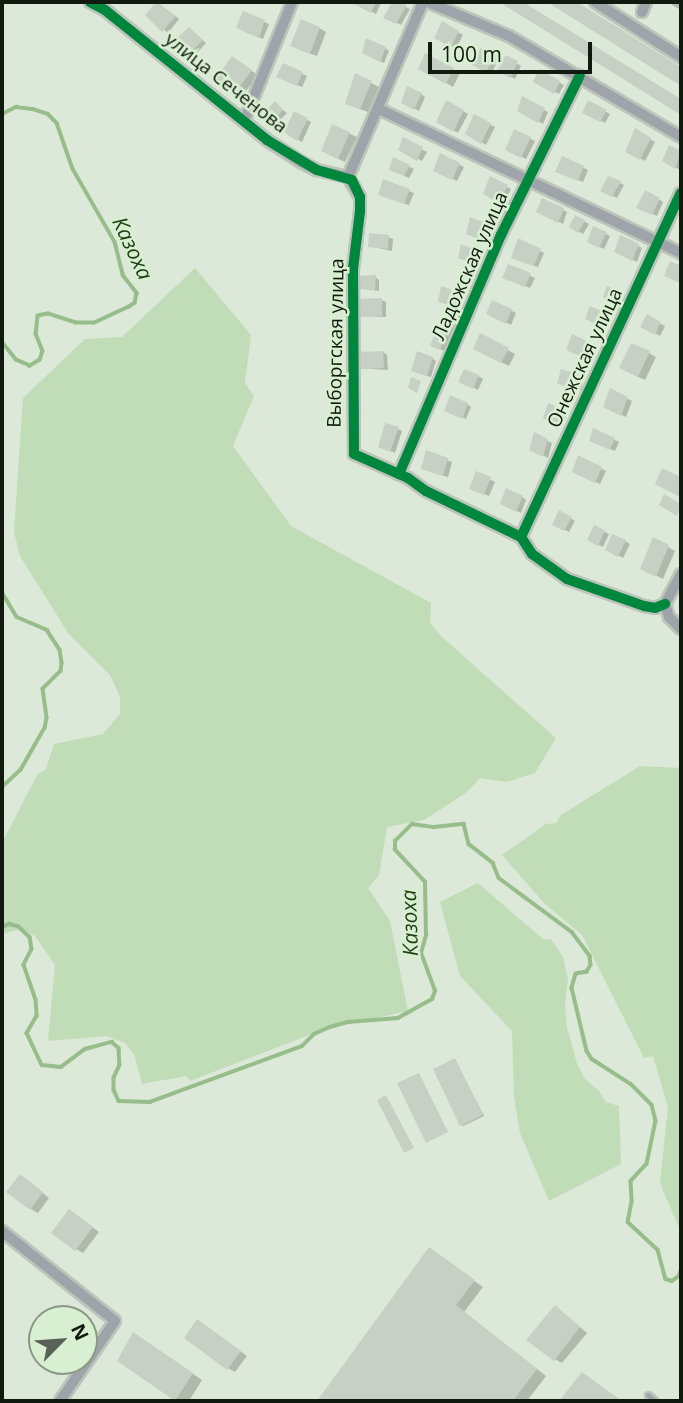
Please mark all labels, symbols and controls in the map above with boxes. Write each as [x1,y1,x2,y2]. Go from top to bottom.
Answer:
street label: улица Сеченова [160,28,292,138]
scale bar [431,28,596,72]
text: 100 m [441,40,502,68]
street label: Ладожская улица [427,188,513,344]
water label: Казоха [107,212,159,284]
street label: Выборгская улица [323,258,349,428]
street label: Онежская улица [543,285,627,431]
water label: Казоха [395,889,423,957]
north arrow [28,1305,98,1375]
text: N [65,1319,95,1344]

